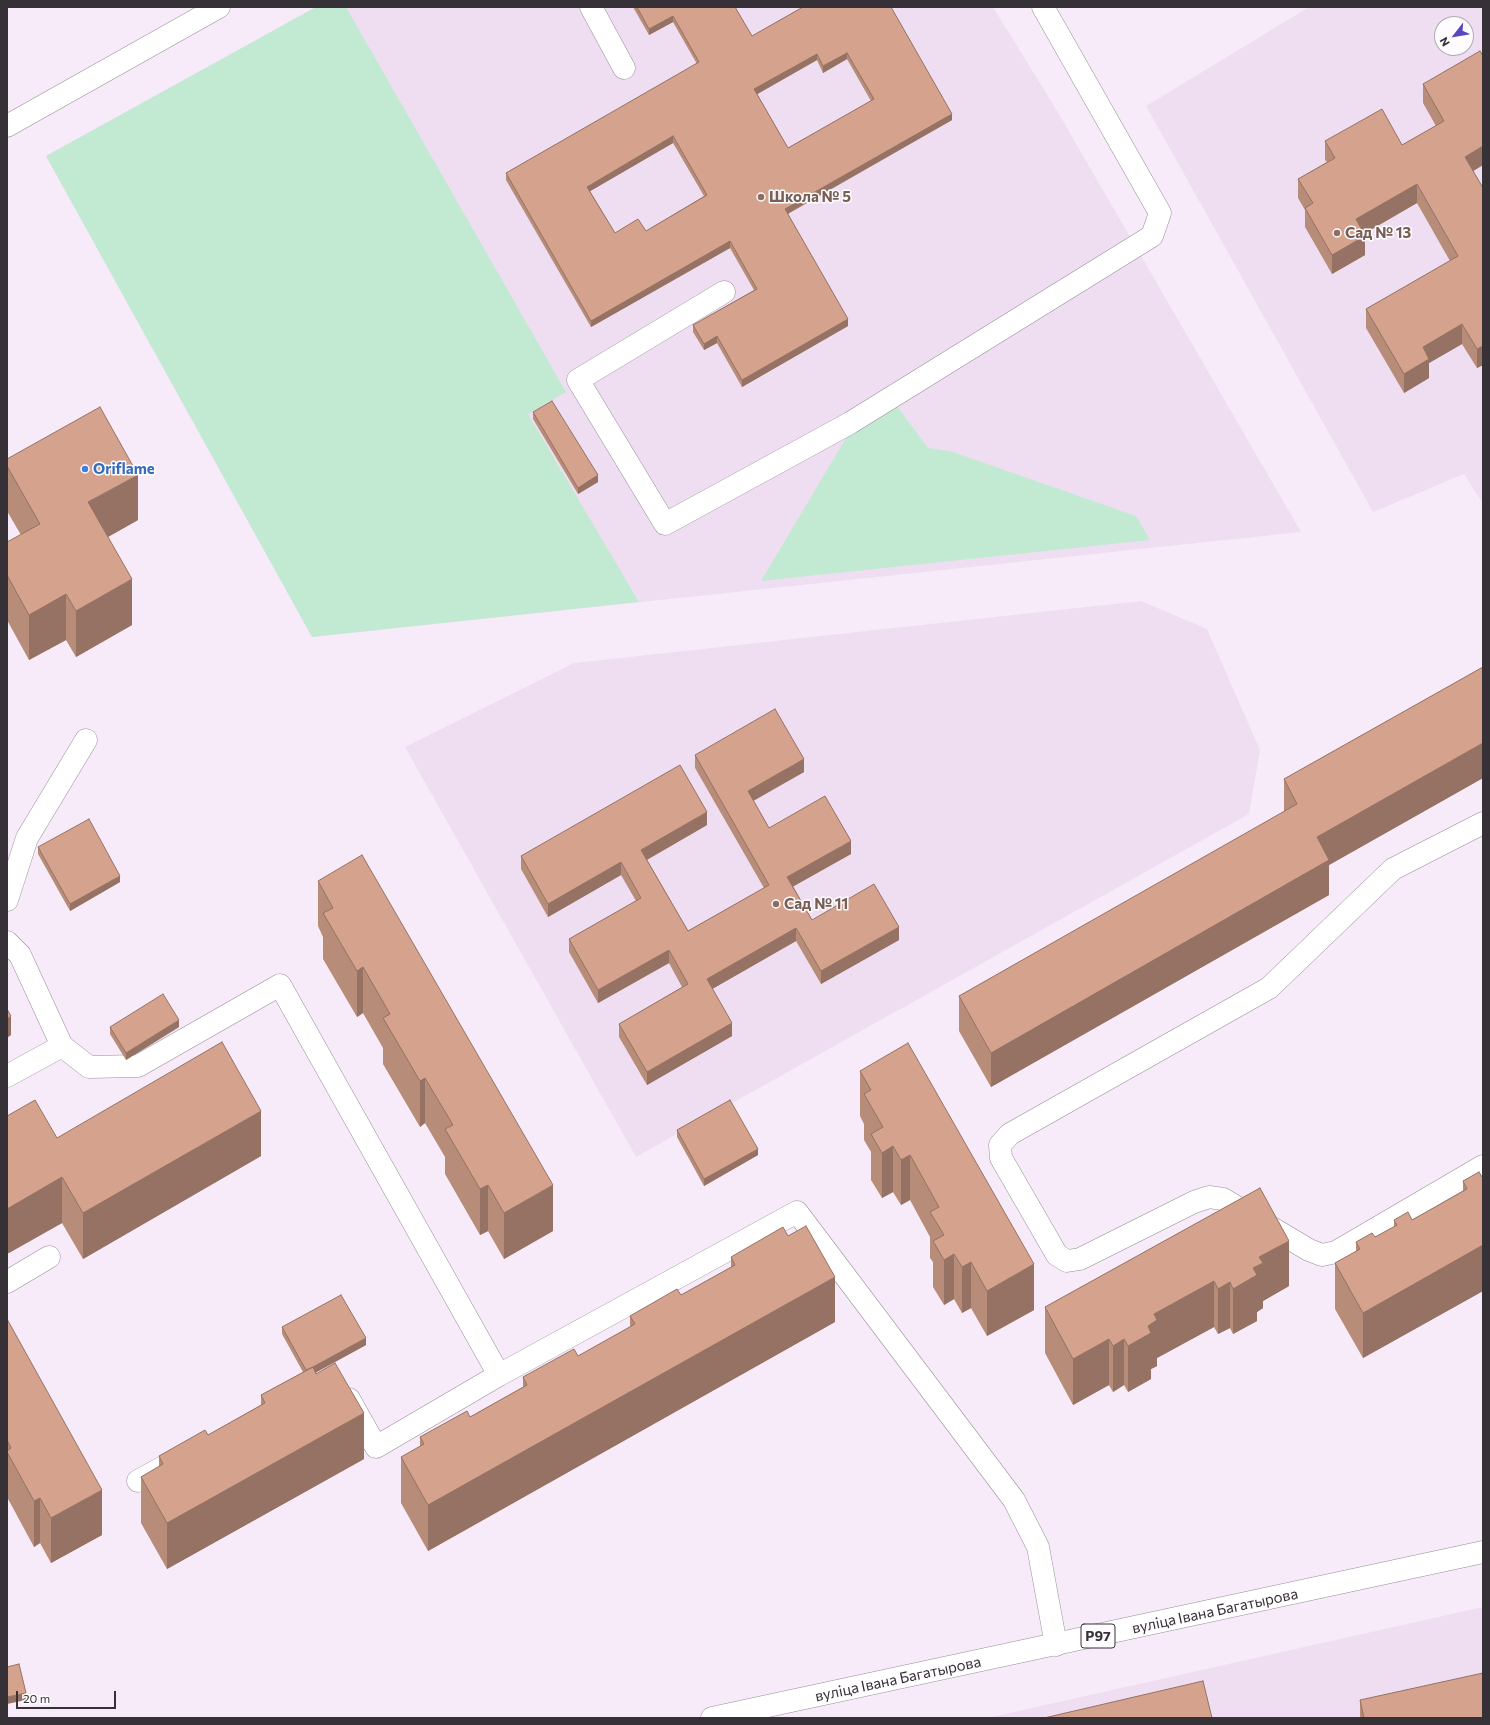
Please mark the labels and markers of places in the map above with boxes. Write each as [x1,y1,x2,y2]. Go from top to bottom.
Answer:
place label: Школа № 5 [769,188,851,206]
marker: Школа № 5 [756,192,766,202]
place label: Сад № 13 [1345,224,1411,242]
marker: Сад № 13 [1332,228,1342,238]
place label: Oriflame [93,460,155,478]
marker: Oriflame [80,464,90,474]
place label: Сад № 11 [784,895,848,913]
marker: Сад № 11 [771,899,781,909]

